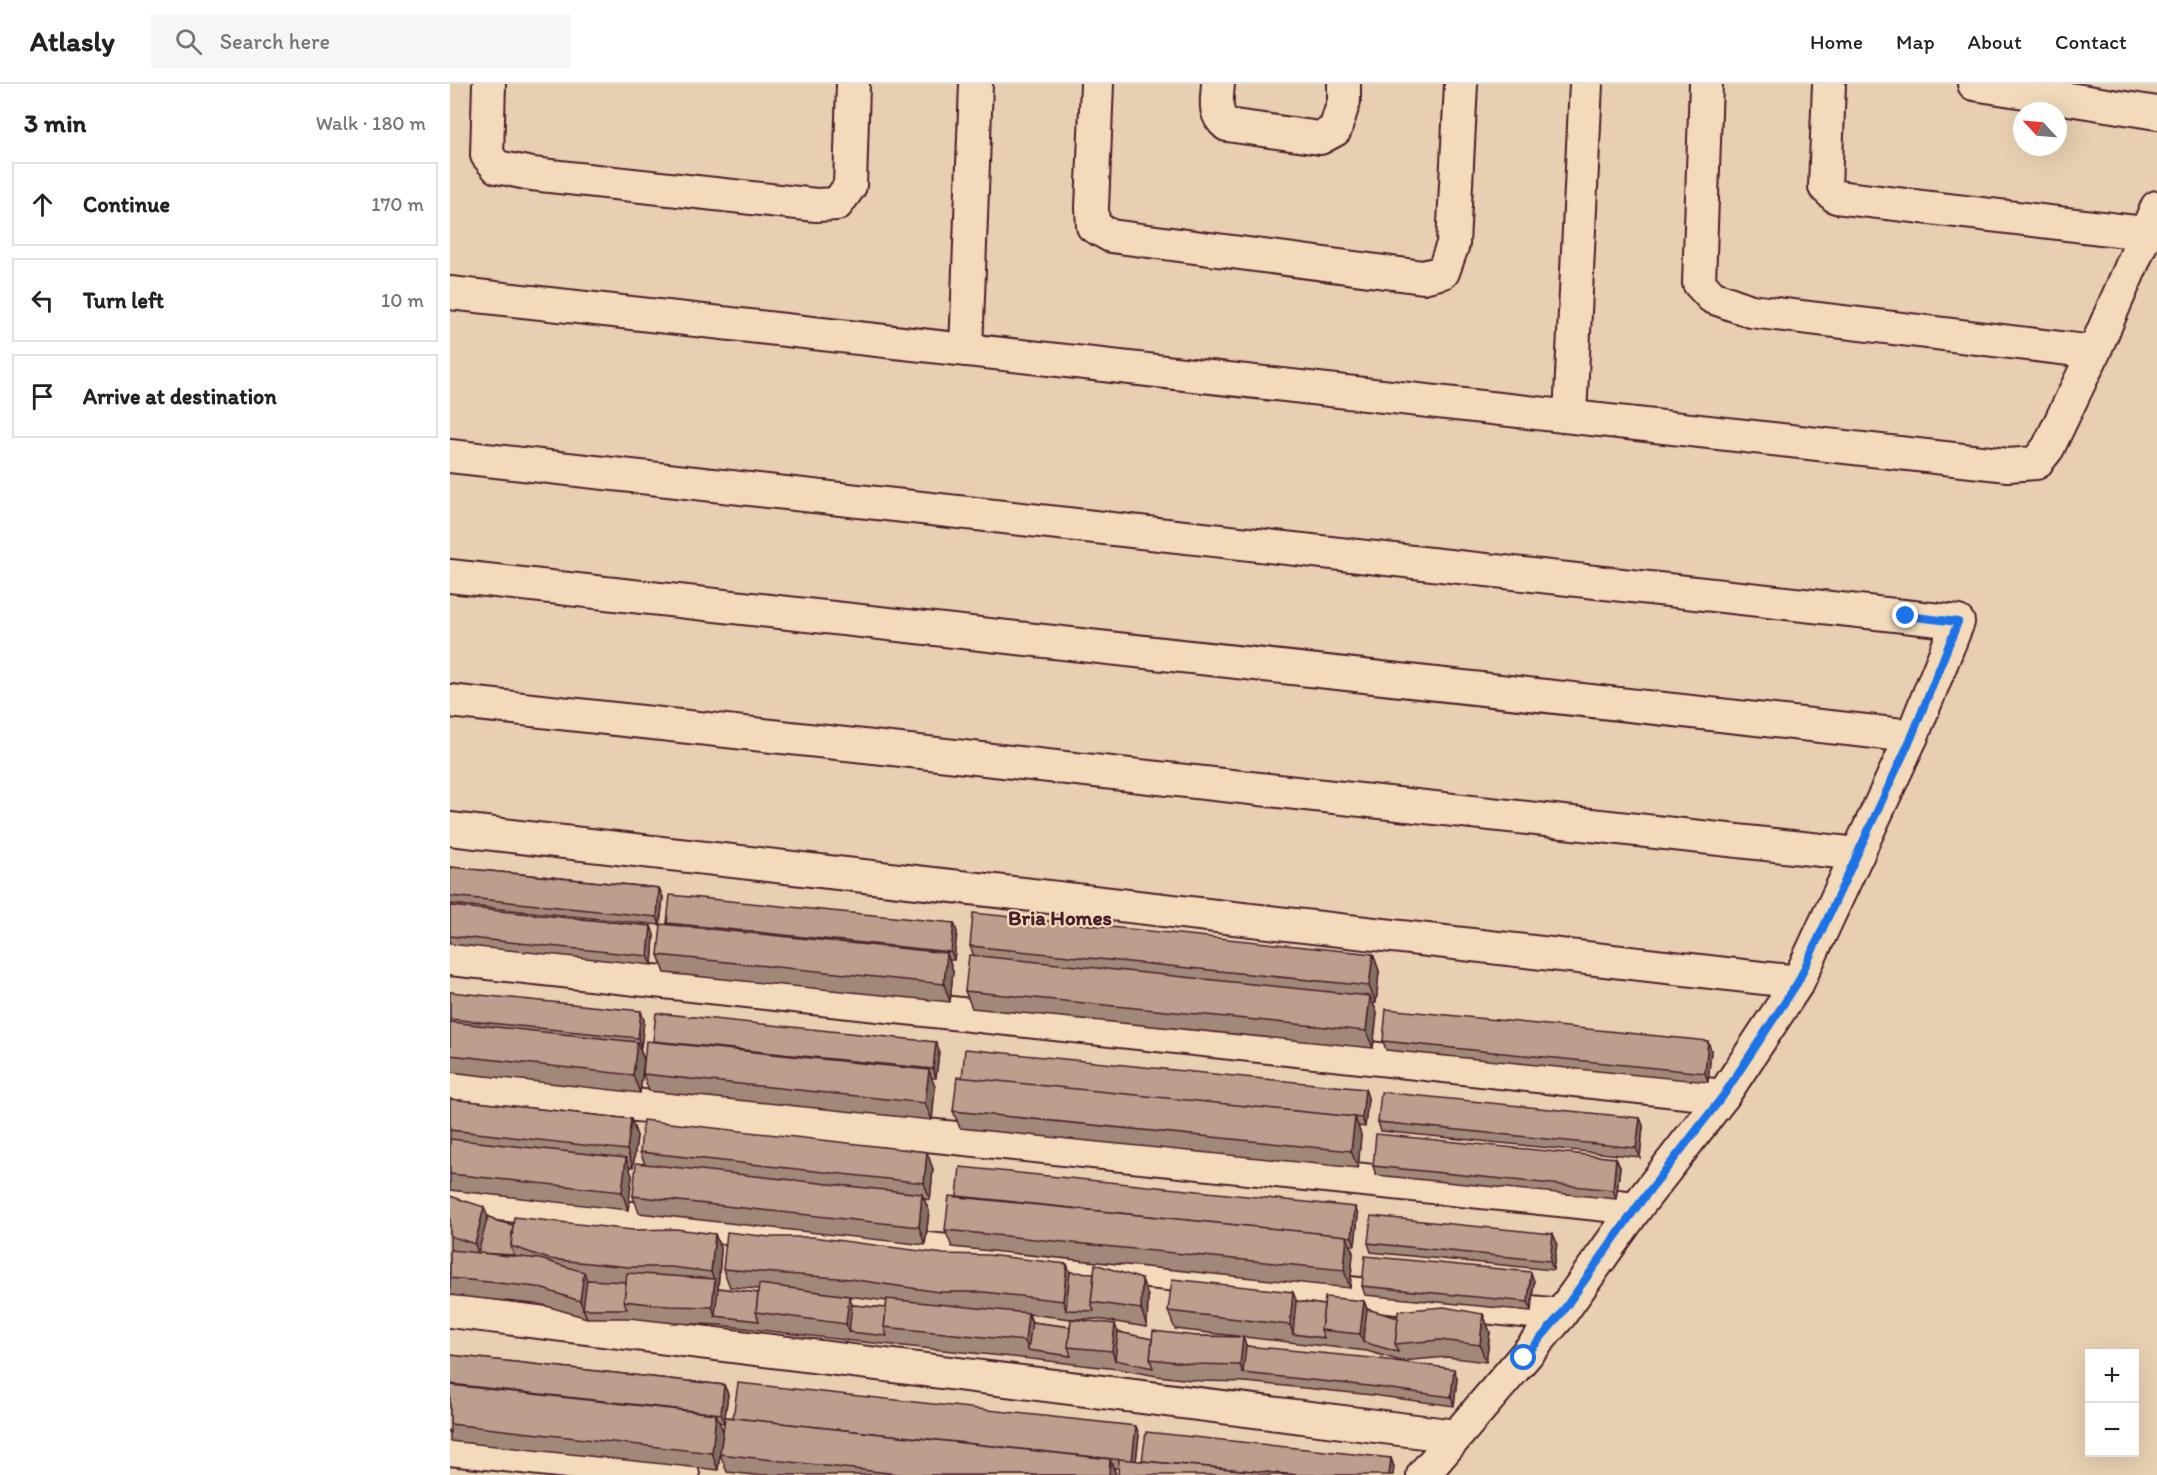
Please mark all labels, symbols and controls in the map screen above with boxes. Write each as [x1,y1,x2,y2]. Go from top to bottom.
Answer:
search box [151,14,571,68]
text: Atlasly [30,24,115,58]
icon: search [172,25,205,58]
text: Search here [220,28,330,55]
text: Home [1810,29,1863,54]
text: Map [1896,29,1935,54]
text: About [1968,29,2022,54]
text: Contact [2055,29,2127,54]
north arrow [2013,102,2067,156]
text: 3 min [24,107,86,139]
text: Walk · 180 m [316,111,426,135]
icon: ahead [26,188,59,221]
text: Continue [83,191,170,218]
text: 170 m [371,192,424,216]
icon: left [26,284,59,317]
text: Turn left [83,287,164,314]
text: 10 m [381,288,424,312]
icon: arrive [26,380,59,413]
text: Arrive at destination [83,383,277,410]
route end [1892,602,1918,628]
district label: Bria Homes [1008,905,1112,930]
route start [1510,1344,1536,1370]
map controls [2085,1349,2139,1457]
button: + [2085,1349,2139,1403]
button: − [2085,1403,2139,1457]

